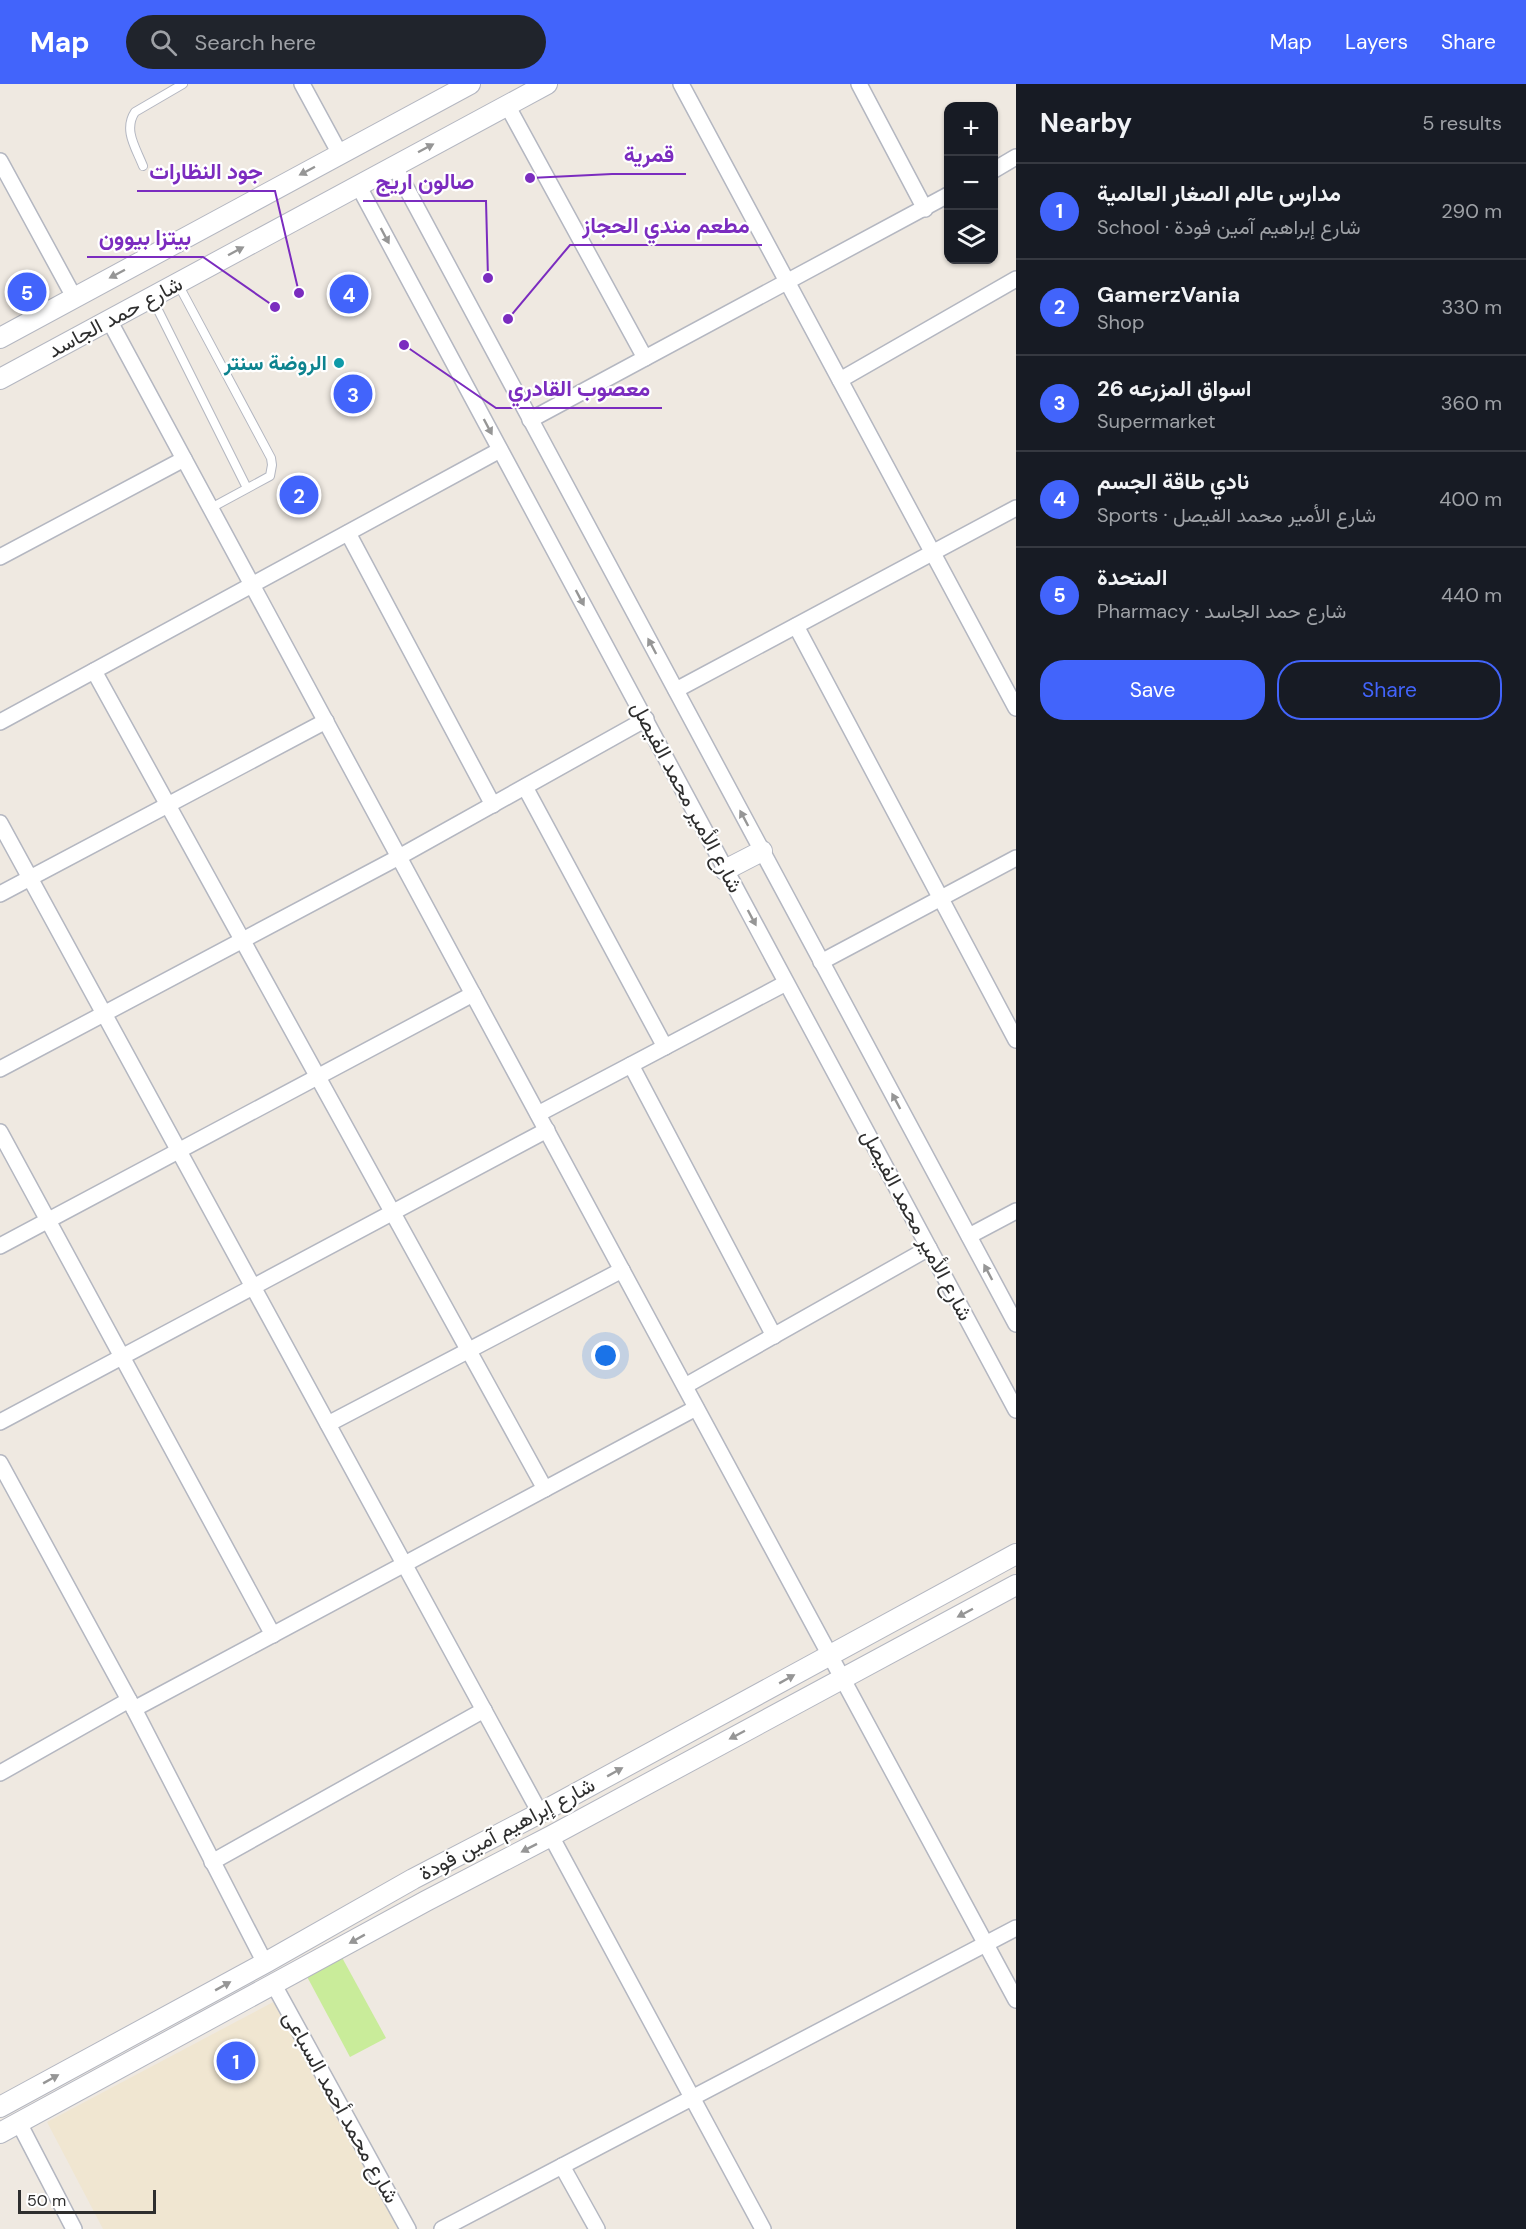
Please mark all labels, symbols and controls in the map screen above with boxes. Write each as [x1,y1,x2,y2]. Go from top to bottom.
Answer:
search box [126,15,546,69]
text: Map [30,24,90,61]
icon: search [147,26,180,59]
text: Search here [195,28,316,57]
text: Map [1270,28,1312,56]
text: Layers [1345,28,1408,56]
text: Share [1441,28,1496,56]
map controls [944,102,998,264]
button: + [944,102,998,156]
text: Nearby [1040,106,1132,140]
text: 5 results [1422,110,1502,136]
callout: قمرية [612,134,686,174]
text: قمرية [624,140,674,169]
one-way arrow [418,143,435,153]
callout: جود النظارات [137,151,275,191]
button: − [944,156,998,210]
text: جود النظارات [149,157,263,186]
callout: صالون اريج [363,161,486,201]
one-way arrow [298,166,315,176]
text: صالون اريج [375,167,475,197]
text: مدارس عالم الصغار العالمية [1097,179,1341,208]
text: 1 [1056,198,1063,224]
text: 290 m [1441,198,1502,224]
callout: مطعم مندي الحجاز [570,205,762,245]
button: layers [944,210,998,264]
text: مطعم مندي الحجاز [581,211,750,244]
text: School · شارع إبراهيم آمين فودة [1097,214,1360,240]
callout: بيتزا بيوون [87,217,203,257]
text: بيتزا بيوون [99,223,191,252]
one-way arrow [380,228,390,245]
one-way arrow [228,246,245,256]
one-way arrow [108,269,125,279]
pin: 5 [8,270,46,314]
street label: شارع حمد الجاسد [43,270,187,364]
pin: 4 [330,272,368,316]
text: GamerzVania [1097,280,1240,309]
text: 2 [1054,294,1065,320]
text: 330 m [1442,294,1502,320]
text: Shop [1097,309,1144,335]
place label: الروضة سنتر [223,349,327,377]
marker: الروضة سنتر [332,356,346,370]
callout: معصوب القادري [496,368,662,408]
pin: 3 [334,372,372,416]
text: معصوب القادري [508,374,650,407]
text: اسواق المزرعه 26 [1097,374,1252,403]
text: 3 [1053,390,1066,416]
text: 360 m [1441,390,1502,416]
text: Supermarket [1097,408,1216,434]
one-way arrow [483,418,493,435]
text: نادي طاقة الجسم [1097,467,1249,496]
pin: 2 [280,472,318,518]
text: 4 [1053,486,1066,512]
text: 400 m [1439,486,1502,512]
text: Sports · شارع الأمير محمد الفيصل [1097,502,1376,528]
text: المتحدة [1097,563,1167,592]
text: 5 [1053,582,1066,608]
text: 440 m [1441,582,1502,608]
one-way arrow [575,590,585,607]
text: Pharmacy · شارع حمد الجاسد [1097,598,1346,624]
one-way arrow [647,637,657,654]
button: Save [1040,660,1265,720]
button: Share [1277,660,1502,720]
street label: شارع الأمير محمد الفيصل [625,696,749,898]
one-way arrow [739,809,749,826]
one-way arrow [747,910,757,927]
one-way arrow [891,1092,901,1109]
street label: شارع الأمير محمد الفيصل [855,1124,979,1326]
one-way arrow [983,1264,993,1281]
your location [591,1341,620,1370]
one-way arrow [956,1608,973,1618]
one-way arrow [778,1674,795,1684]
one-way arrow [729,1730,746,1740]
one-way arrow [607,1767,624,1777]
street label: شارع إبراهيم آمين فودة [414,1771,600,1887]
one-way arrow [520,1843,537,1852]
one-way arrow [348,1934,365,1944]
one-way arrow [215,1981,232,1991]
street label: شارع محمد أحمد السباعى [276,2006,406,2208]
pin: 1 [216,2038,256,2084]
one-way arrow [43,2074,60,2084]
scale bar [18,2187,156,2214]
text: 50 m [27,2190,66,2211]

